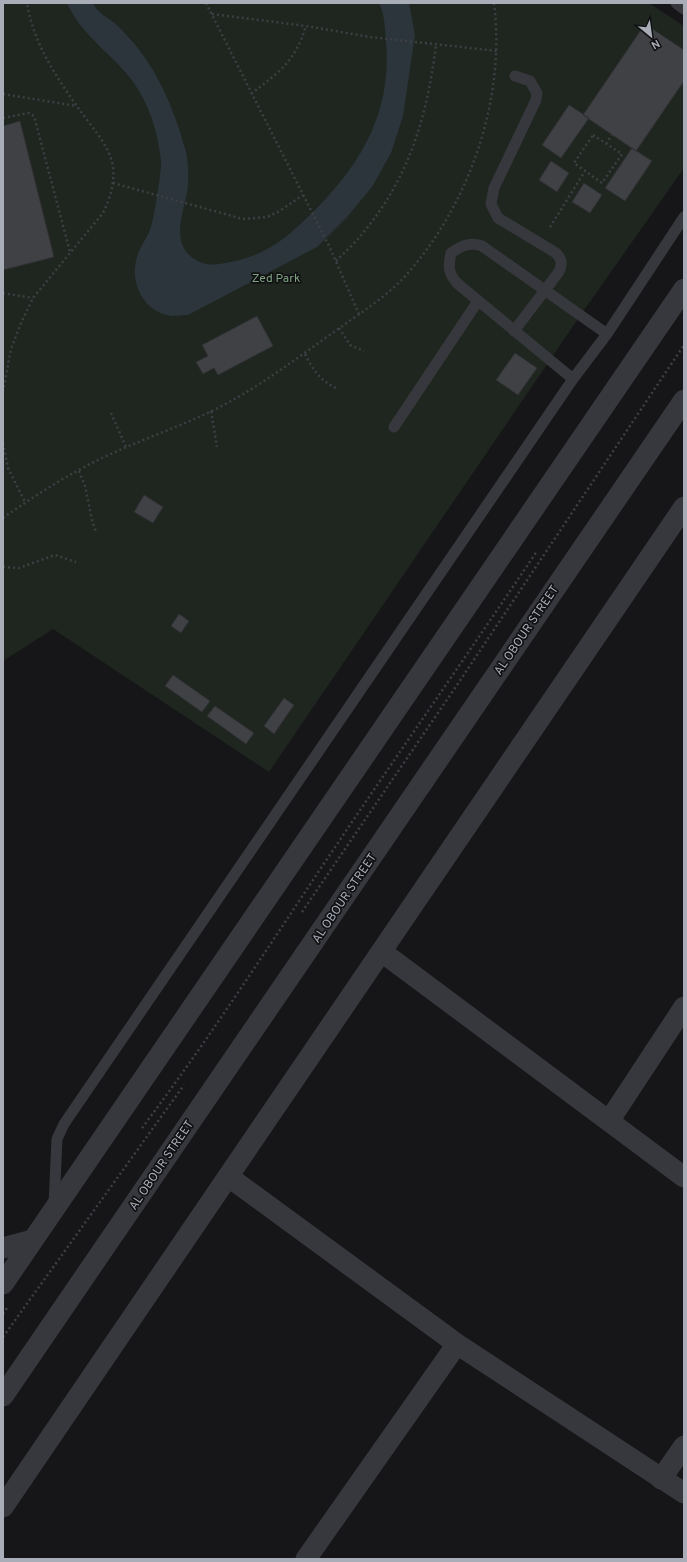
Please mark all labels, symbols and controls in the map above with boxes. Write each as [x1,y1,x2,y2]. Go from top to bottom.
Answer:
north arrow [631,16,671,56]
text: N [649,36,662,52]
park label: Zed Park [252,271,300,287]
street label: AL OBOUR STREET [491,583,563,678]
street label: AL OBOUR STREET [309,851,381,946]
street label: AL OBOUR STREET [126,1118,198,1213]

